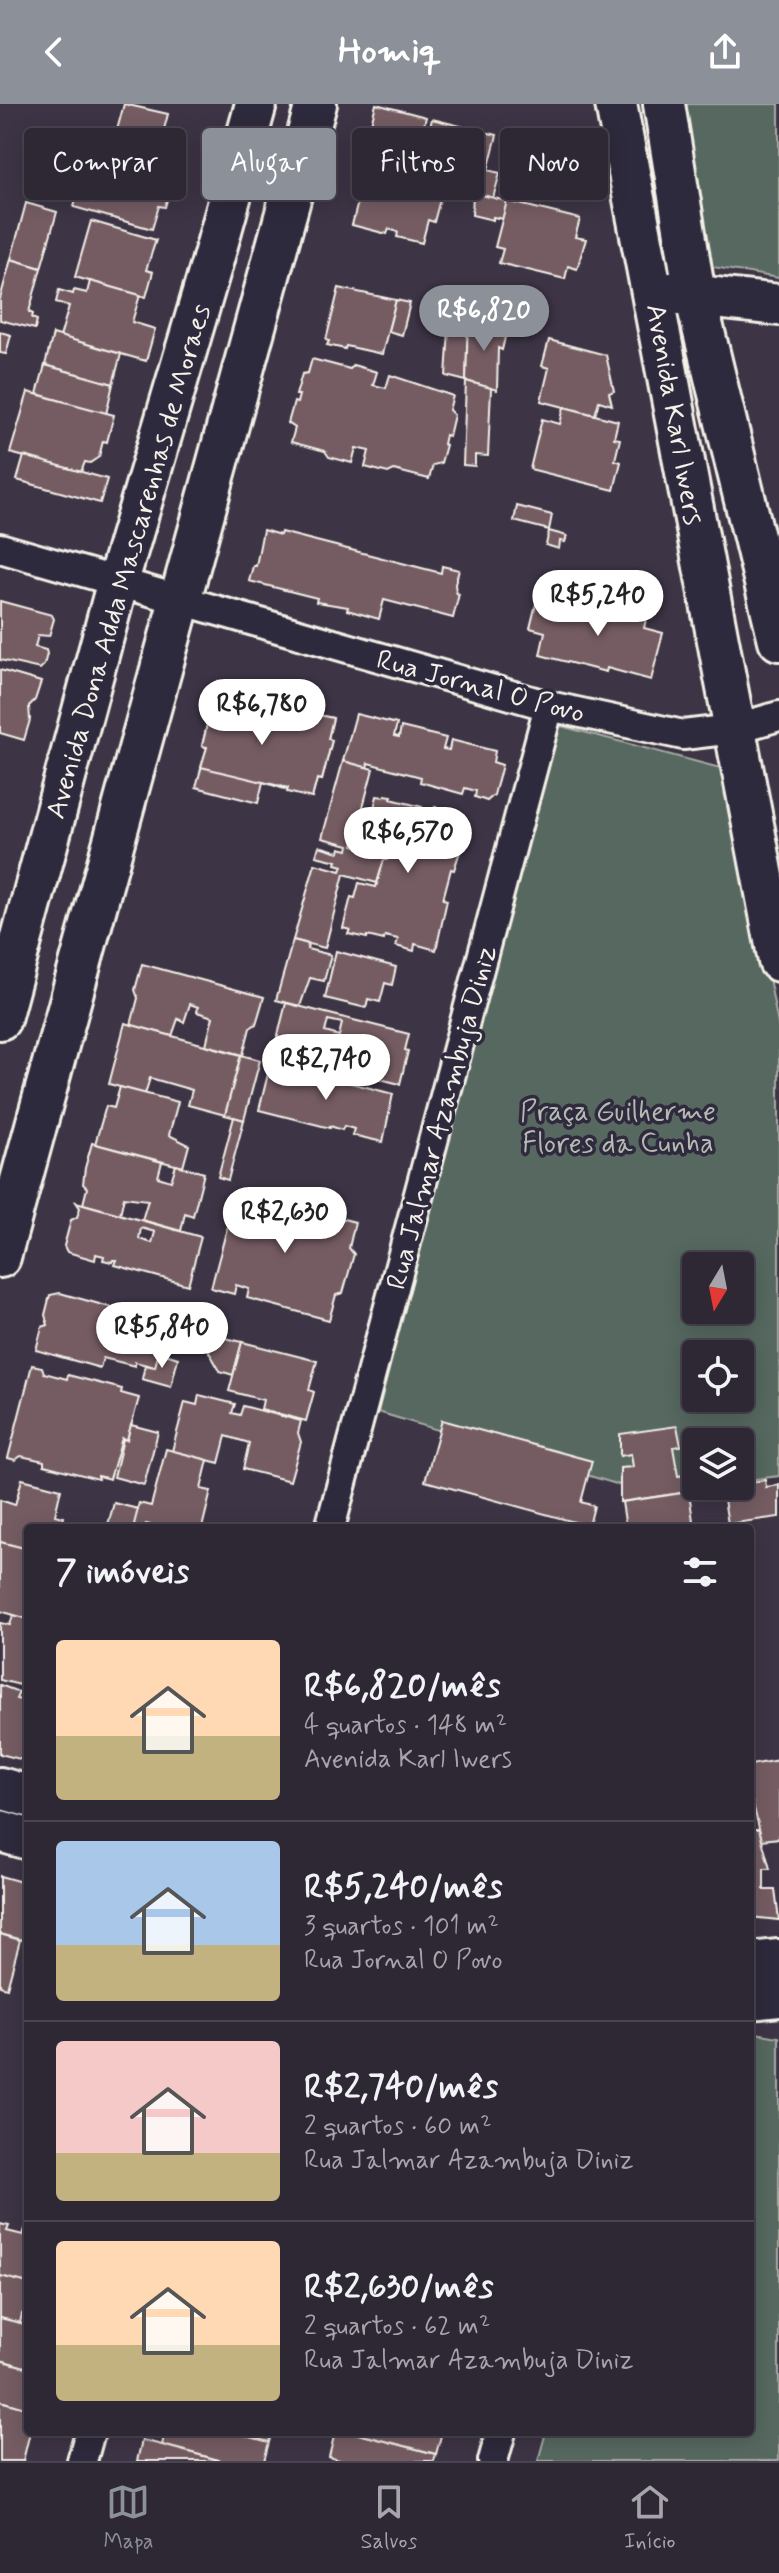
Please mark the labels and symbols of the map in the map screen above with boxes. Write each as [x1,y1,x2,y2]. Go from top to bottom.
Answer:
pin: R$6,820 [410,285,558,353]
street label: Avenida Dona Adda Mascarenhas de Moraes [38,300,221,823]
street label: Avenida Karl Iwers [636,301,711,528]
pin: R$5,240 [524,570,672,638]
street label: Rua Jornal O Povo [372,642,588,733]
pin: R$6,780 [188,679,336,747]
pin: R$6,570 [334,807,482,875]
street label: Rua Jalmar Azambuja Diniz [379,941,506,1294]
pin: R$2,740 [252,1034,400,1102]
park label: Praça Guilherme Flores da Cunha [520,1094,716,1163]
pin: R$2,630 [211,1187,359,1255]
north arrow [682,1252,754,1324]
pin: R$5,840 [88,1302,236,1370]

